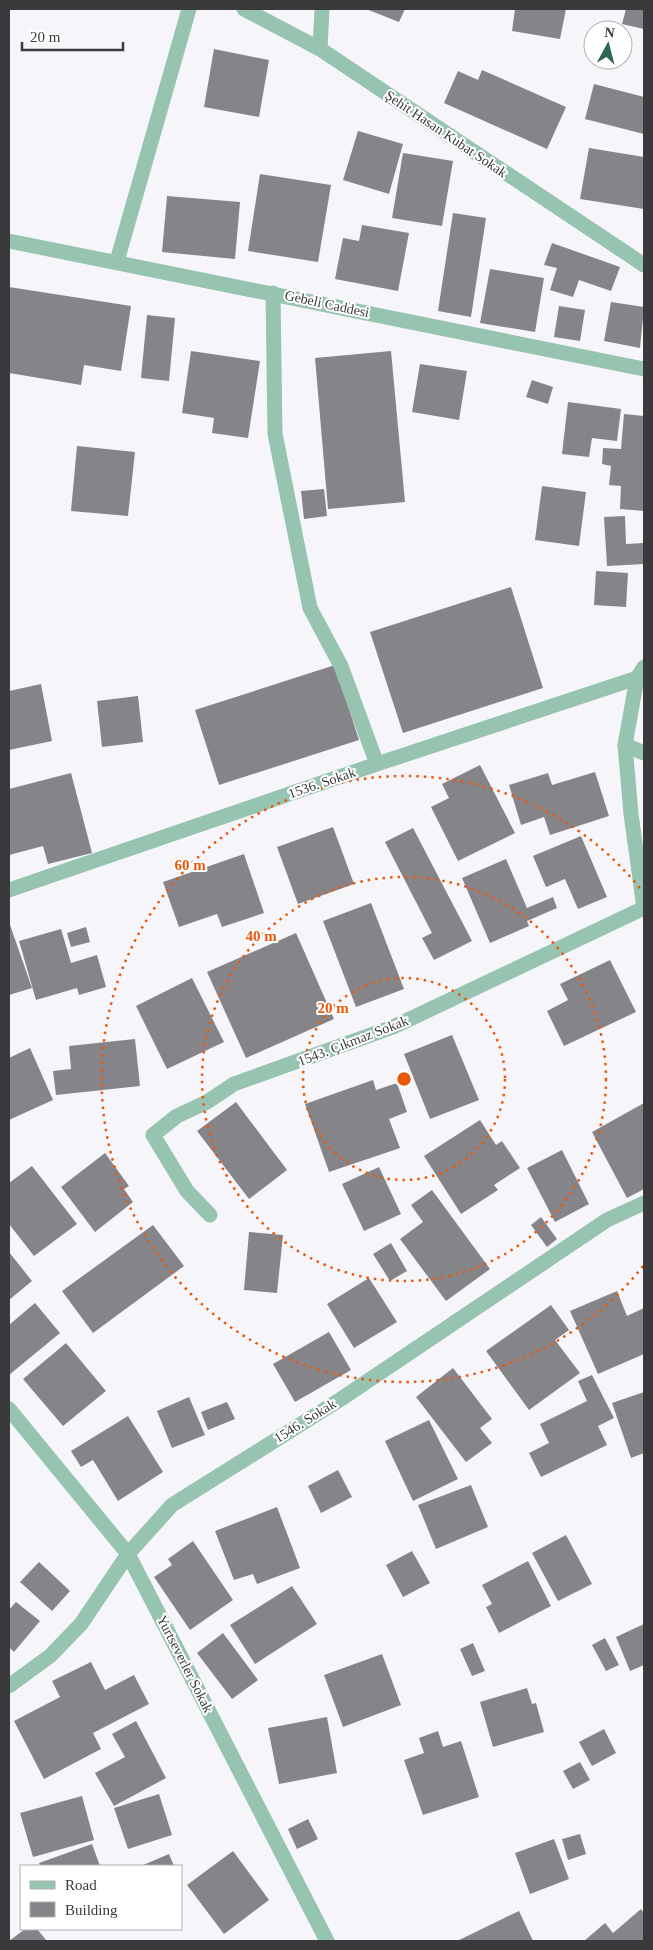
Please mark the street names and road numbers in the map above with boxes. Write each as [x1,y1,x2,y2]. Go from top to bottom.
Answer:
street label: Şehit Hasan Kubat Sokak [382,88,510,180]
street label: Gebeli Caddesi [283,288,371,320]
street label: 1536. Sokak [286,765,358,801]
street label: 1543. Çıkmaz Sokak [296,1013,410,1069]
street label: 1546. Sokak [271,1396,339,1446]
street label: Yurtseverler Sokak [154,1613,216,1715]

